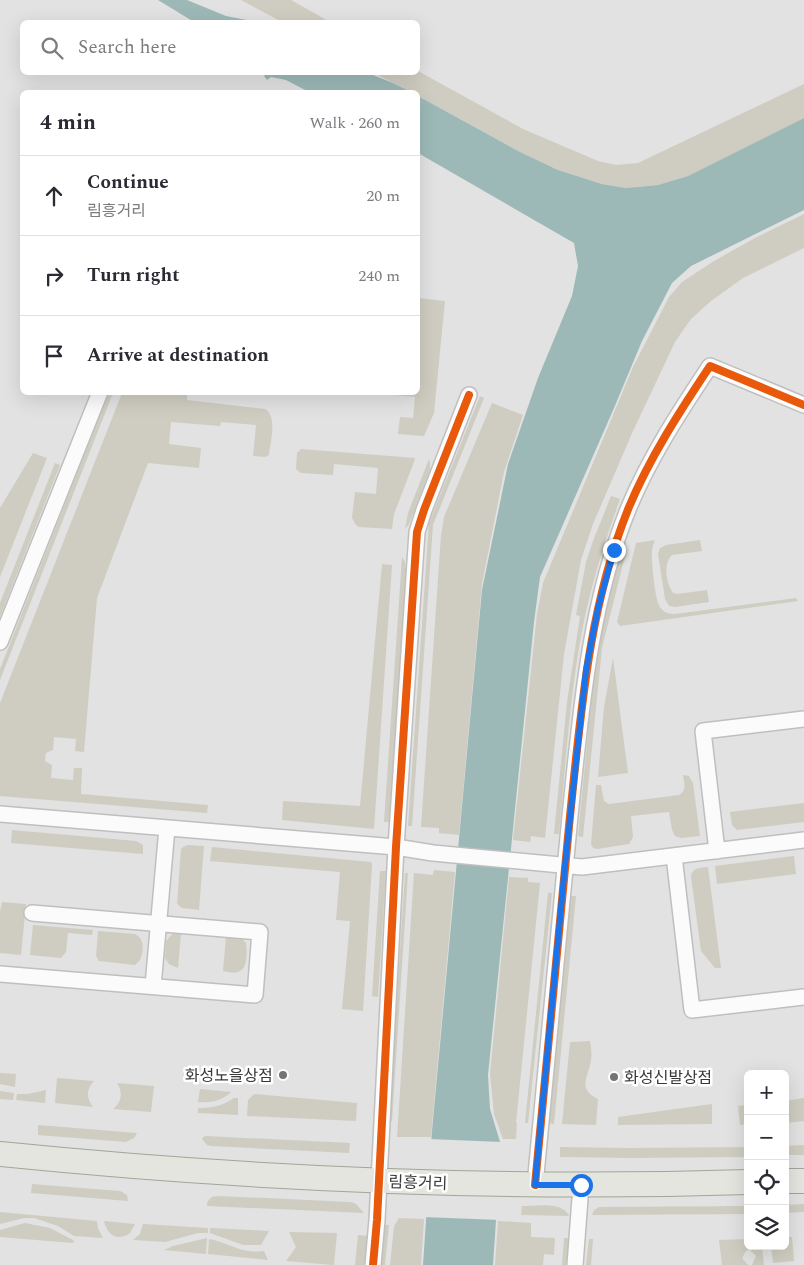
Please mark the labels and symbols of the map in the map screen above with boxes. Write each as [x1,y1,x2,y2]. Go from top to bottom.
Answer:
route end [603,539,626,562]
place label: 화성노을상점 [185,1064,273,1088]
place label: 화성신발상점 [624,1066,712,1090]
marker: 화성노을상점 [277,1069,289,1081]
marker: 화성신발상점 [608,1071,620,1083]
street label: 림흥거리 [388,1170,448,1196]
route start [570,1174,593,1197]

